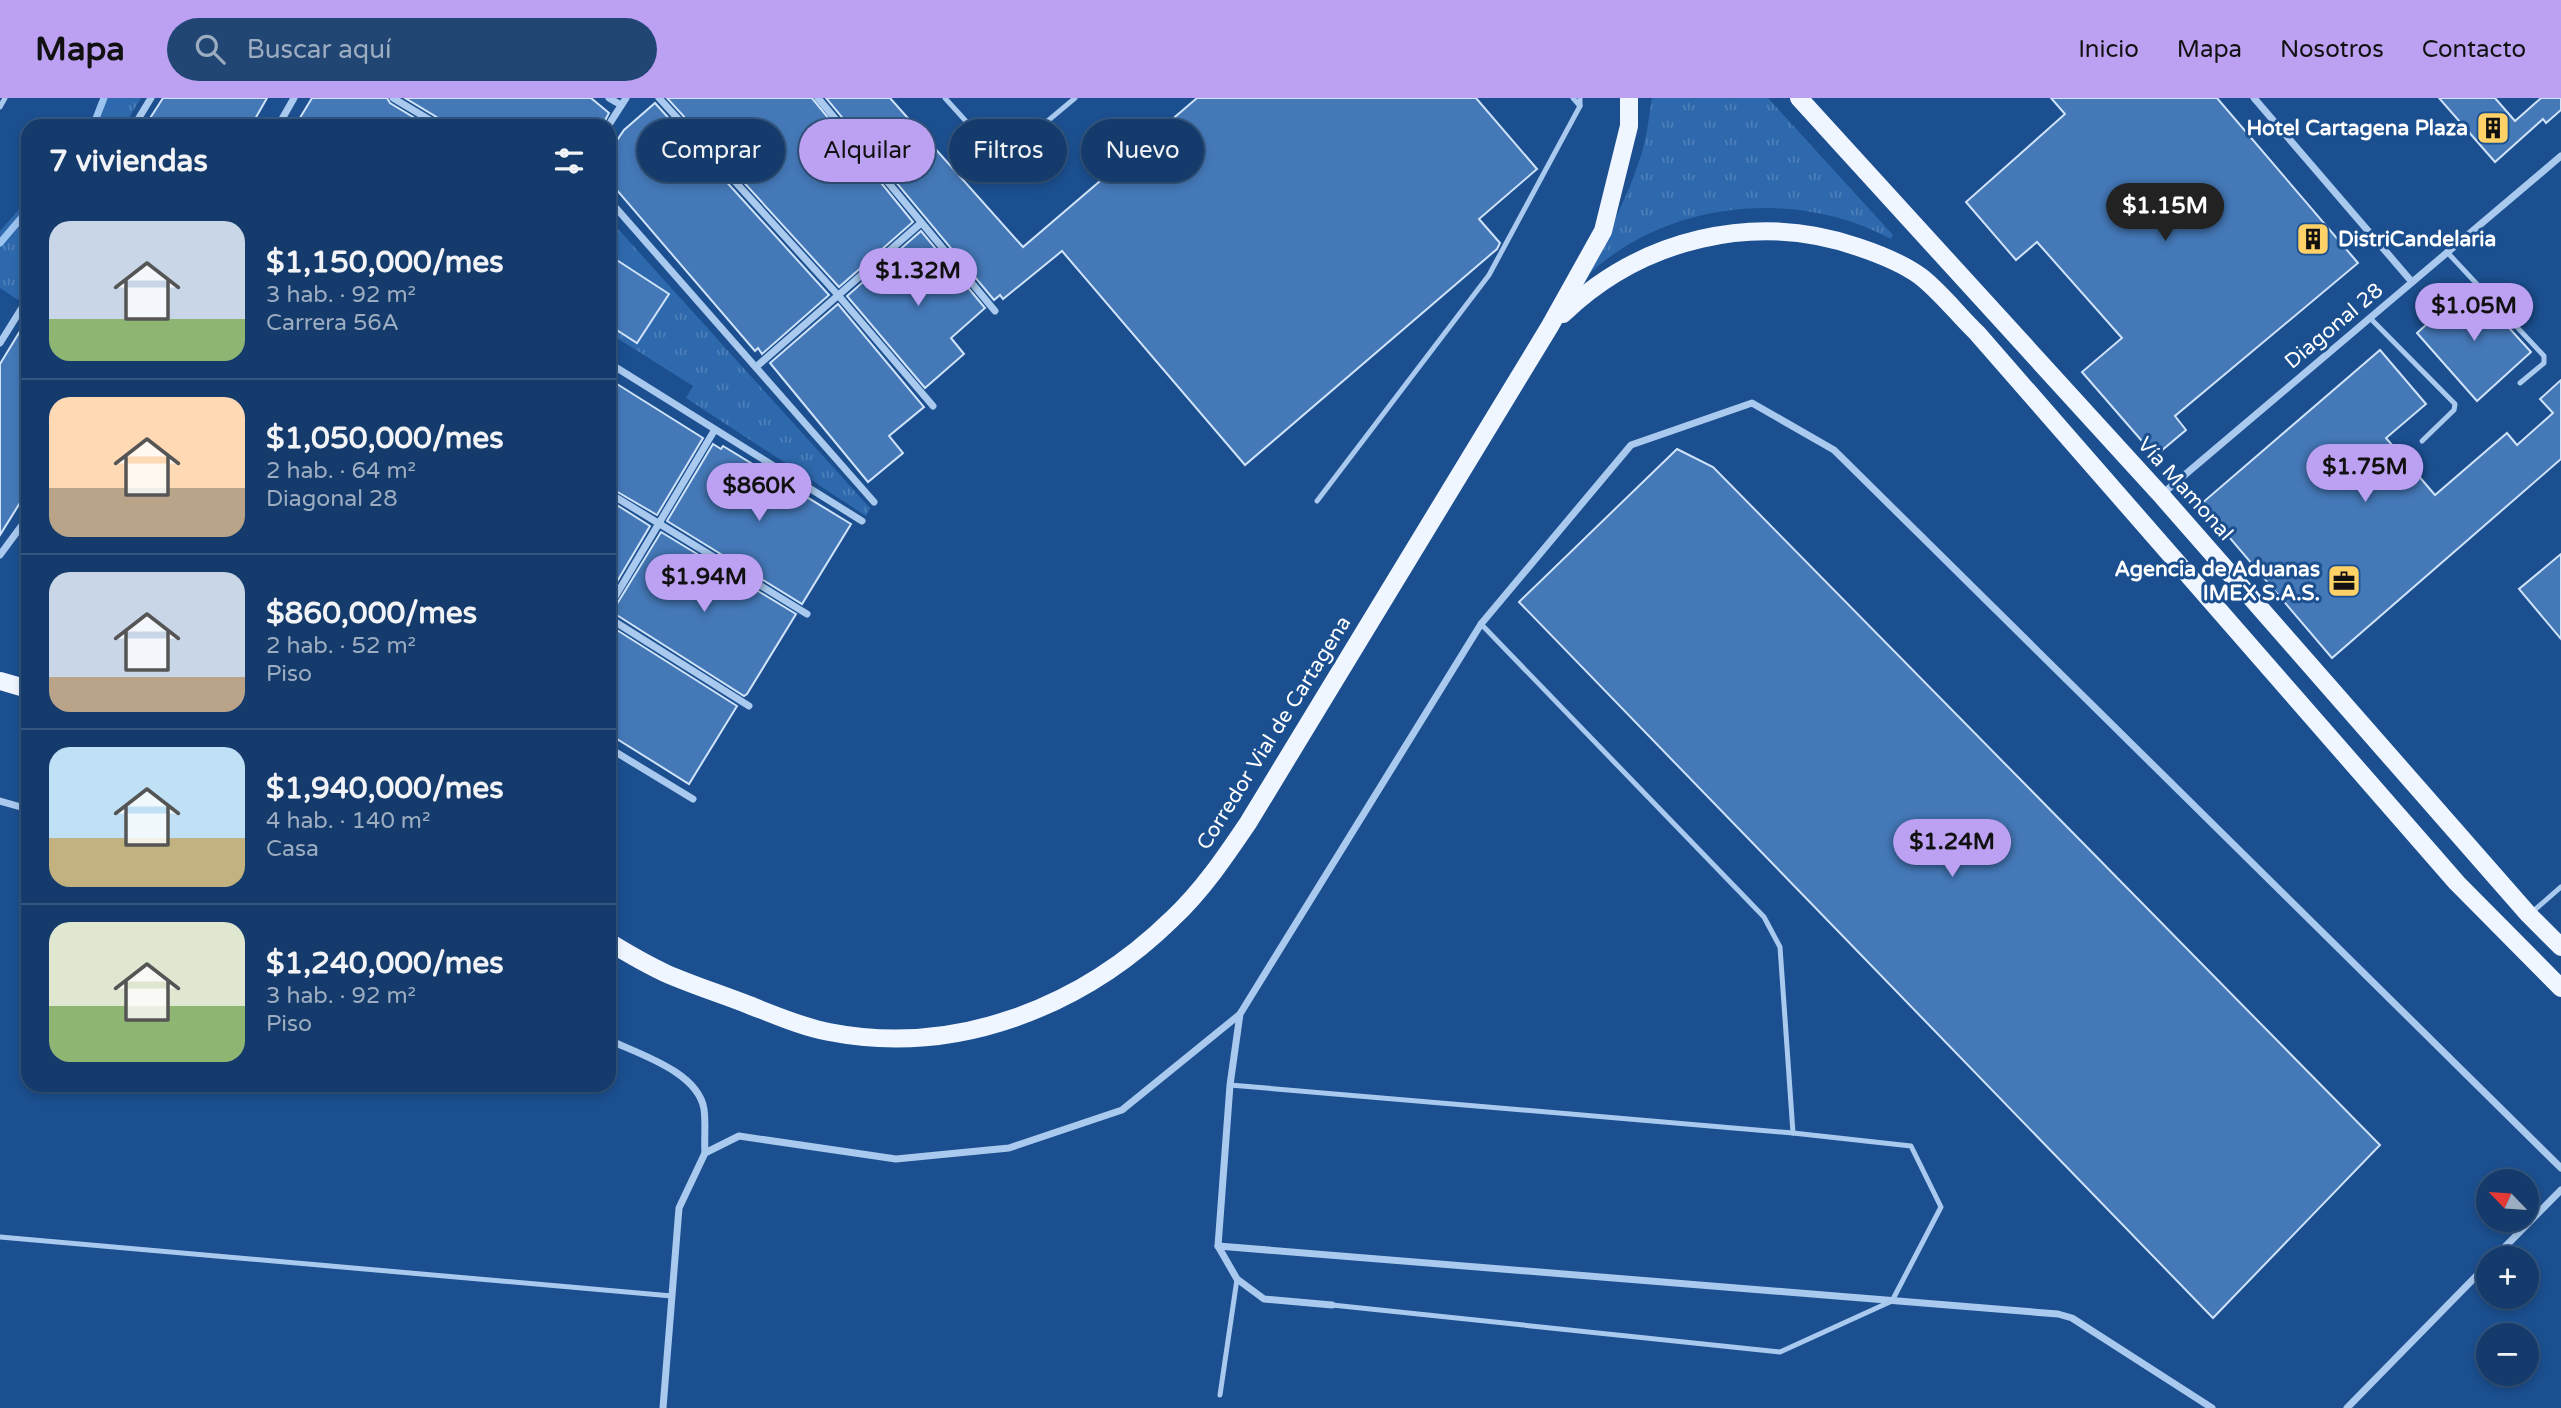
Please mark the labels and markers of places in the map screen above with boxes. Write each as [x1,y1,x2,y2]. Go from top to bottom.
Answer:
building icon: Hotel Cartagena Plaza [2474,109,2512,147]
place label: Hotel Cartagena Plaza [2247,116,2468,141]
pin: $1.15M [2108,184,2222,243]
building icon: DistriCandelaria [2294,220,2332,258]
place label: DistriCandelaria [2338,227,2496,252]
pin: $1.32M [861,248,975,308]
pin: $1.05M [2417,284,2531,343]
pin: $1.75M [2308,444,2422,504]
pin: $860K [710,464,808,523]
pin: $1.94M [647,554,761,614]
place label: Agencia de Aduanas IMEX S.A.S. [2114,557,2320,606]
office icon: Agencia de Aduanas IMEX S.A.S. [2325,562,2363,600]
pin: $1.24M [1895,820,2009,879]

